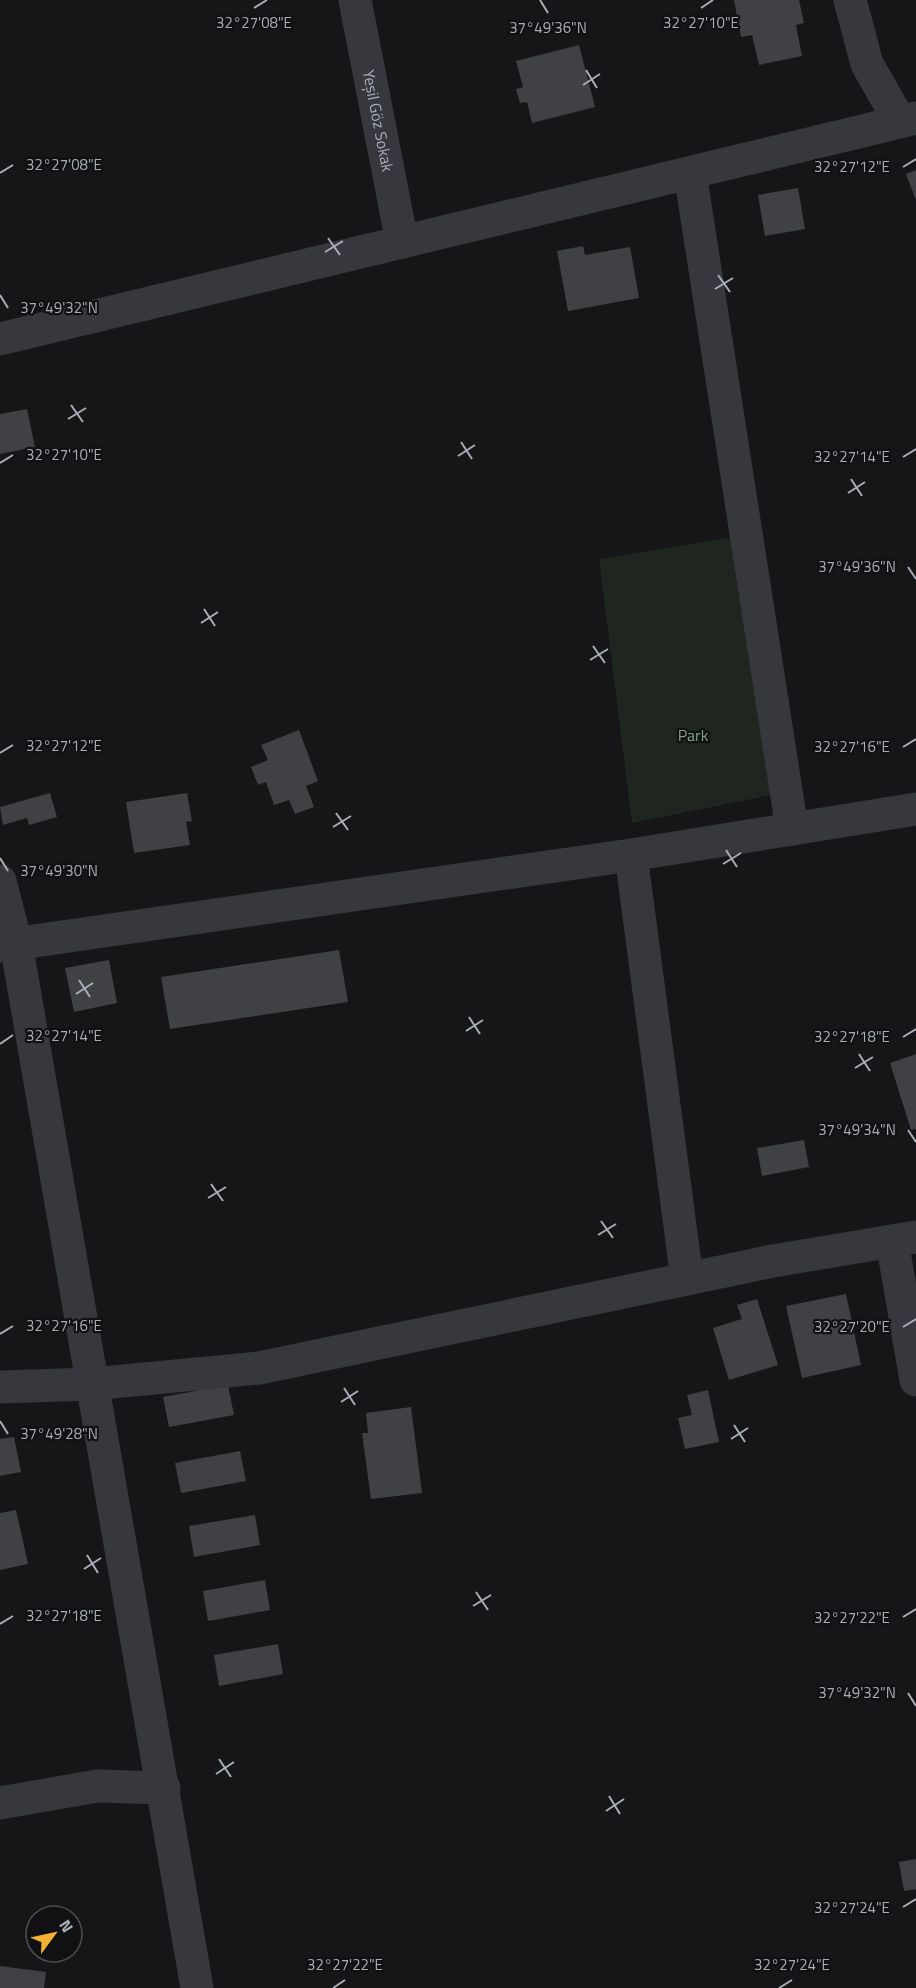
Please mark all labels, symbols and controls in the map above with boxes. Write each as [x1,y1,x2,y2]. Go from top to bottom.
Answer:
text: 32°27'08"E [216,11,292,34]
text: 32°27'10"E [663,11,739,34]
text: 37°49'36"N [509,16,587,39]
street label: Yeşil Göz Sokak [357,68,400,174]
text: 32°27'08"E [26,153,102,176]
text: 32°27'12"E [814,155,890,178]
text: 37°49'32"N [20,296,98,319]
text: 32°27'10"E [26,443,102,466]
text: 32°27'14"E [814,445,890,468]
text: 37°49'36"N [818,555,896,578]
park label: Park [678,723,709,747]
text: 32°27'12"E [26,734,102,757]
text: 32°27'16"E [814,735,890,758]
text: 37°49'30"N [20,859,98,882]
text: 32°27'14"E [26,1024,102,1047]
text: 32°27'18"E [814,1025,890,1048]
text: 37°49'34"N [818,1118,896,1141]
text: 32°27'16"E [26,1314,102,1337]
text: 32°27'20"E [814,1315,890,1338]
text: 37°49'28"N [20,1422,98,1445]
text: 32°27'18"E [26,1604,102,1627]
text: 32°27'22"E [814,1606,890,1629]
text: 37°49'32"N [818,1681,896,1704]
text: 32°27'24"E [814,1896,890,1919]
north arrow [24,1904,84,1964]
text: N [53,1915,80,1937]
text: 32°27'22"E [307,1953,383,1976]
text: 32°27'24"E [754,1953,830,1976]

